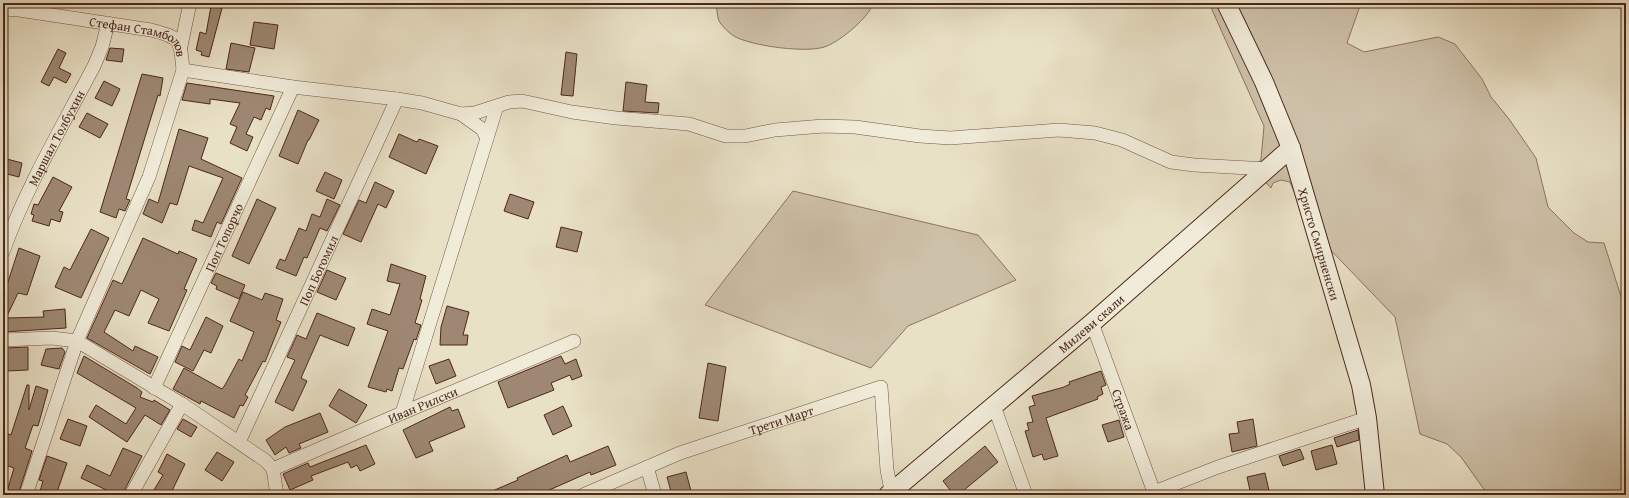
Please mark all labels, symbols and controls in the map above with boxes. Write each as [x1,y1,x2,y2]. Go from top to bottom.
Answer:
street label: Стефан Стамболов [88,11,191,58]
street label: Маршал Толбухин [23,86,89,189]
street label: Христо Смирненски [1294,185,1345,303]
street label: Поп Топорчо [200,199,248,275]
street label: Поп Богомил [294,232,343,309]
street label: Милеви скали [1054,289,1129,357]
street label: Иван Рилски [385,381,461,428]
street label: Стража [1107,386,1140,433]
street label: Трети Март [746,400,816,439]

